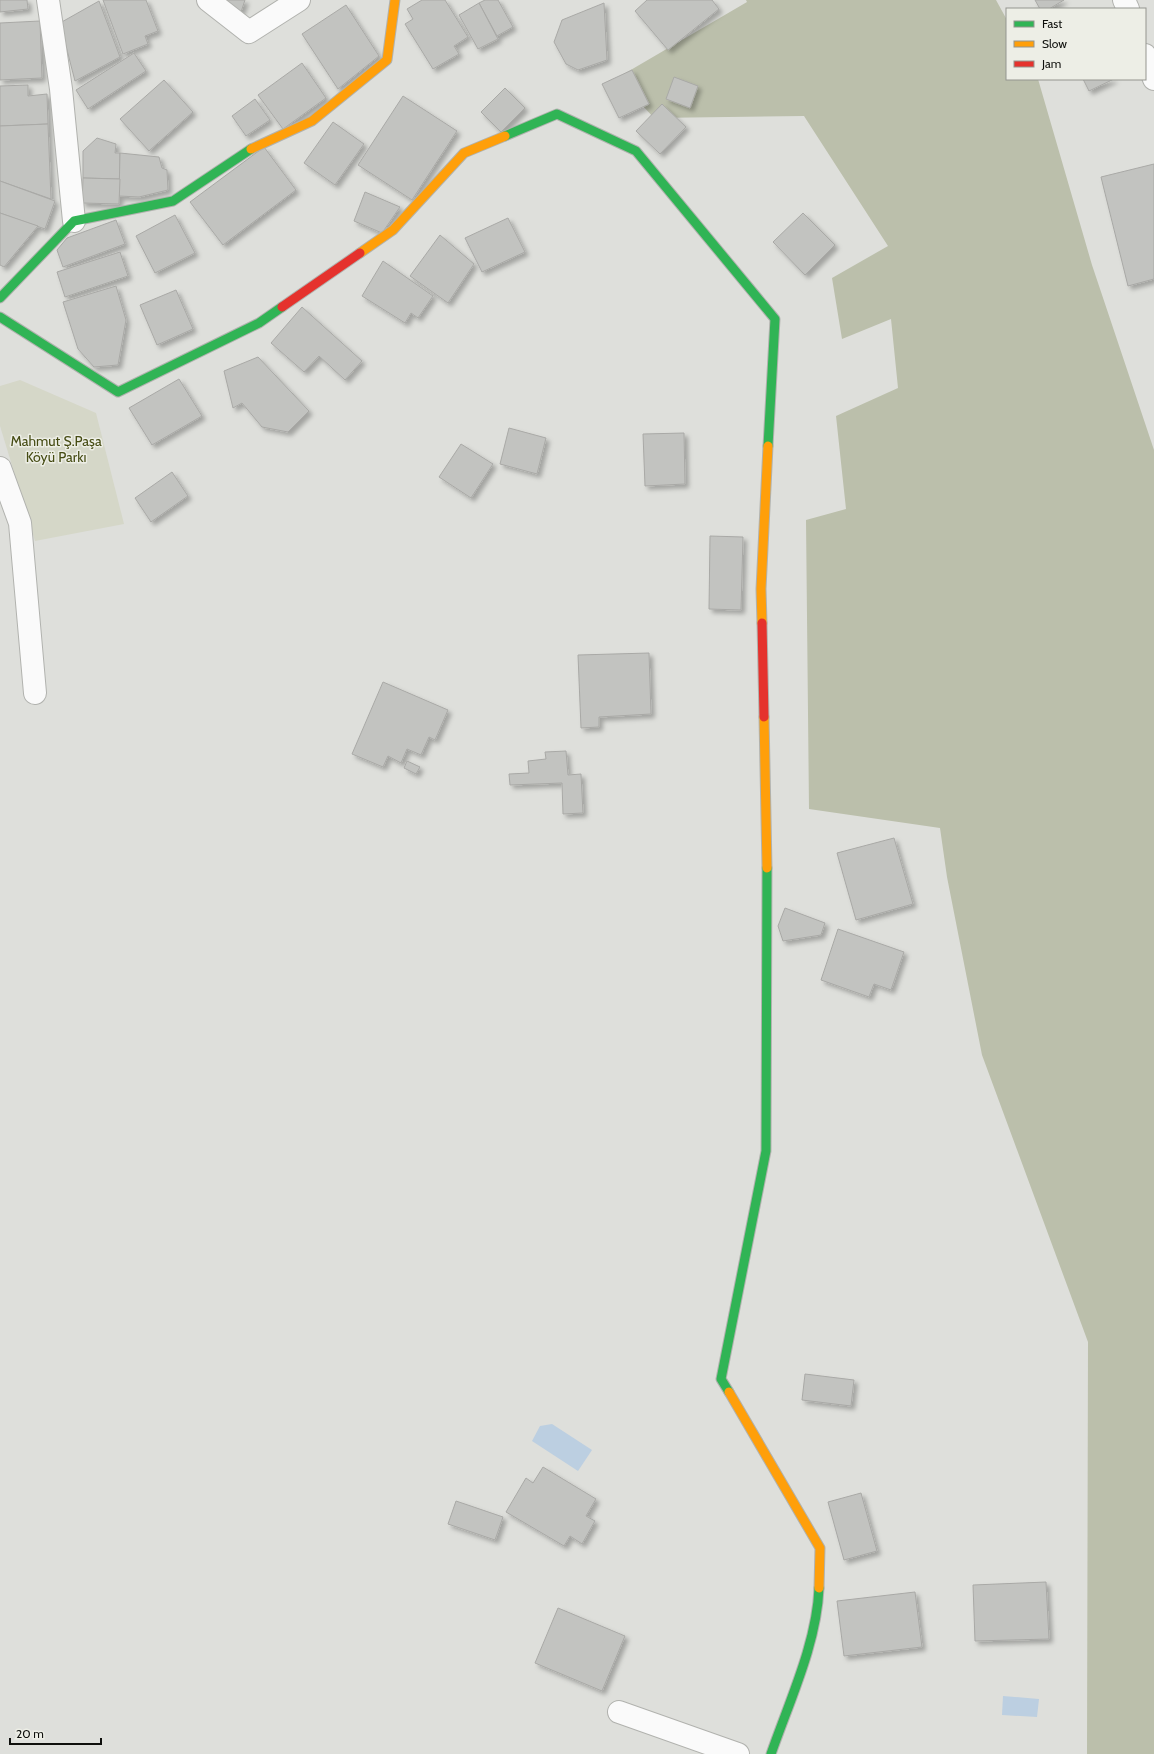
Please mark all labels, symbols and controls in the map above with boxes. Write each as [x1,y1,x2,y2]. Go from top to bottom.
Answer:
legend [1006,8,1146,80]
text: Fast [1042,16,1062,31]
text: Slow [1042,36,1067,51]
text: Jam [1041,56,1061,71]
park label: Mahmut Ş.Paşa Köyü Parkı [10,432,102,466]
scale bar [10,1720,101,1746]
text: 20 m [16,1726,44,1741]

